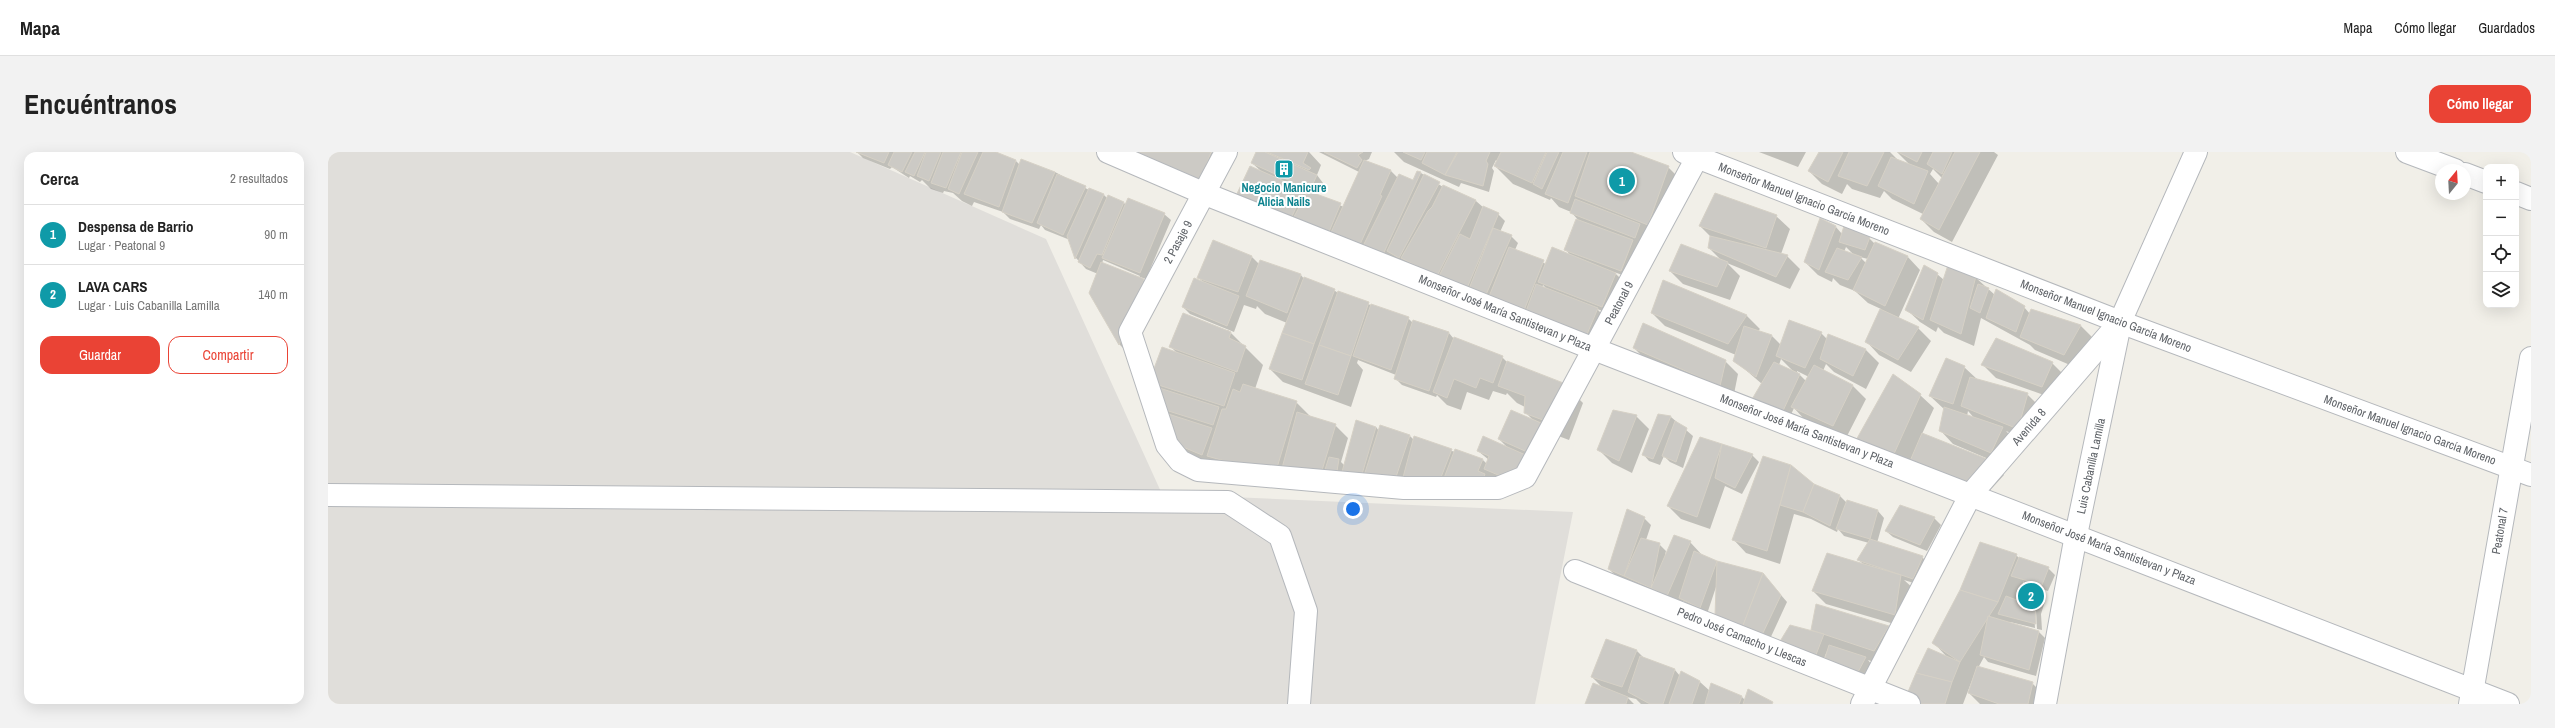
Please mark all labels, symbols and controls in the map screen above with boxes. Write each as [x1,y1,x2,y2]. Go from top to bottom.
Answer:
text: Mapa [20,15,60,41]
text: Mapa [2344,19,2372,37]
text: Cómo llegar [2394,19,2456,37]
text: Guardados [2478,19,2535,37]
text: Encuéntranos [24,85,177,123]
button: Cómo llegar [2429,85,2531,123]
building icon: Negocio Manicure Alicia Nails [1273,158,1295,180]
street label: Monseñor Manuel Ignacio García Moreno [1716,159,1892,239]
north arrow [2435,164,2471,200]
map controls [2483,164,2519,308]
button: + [2483,164,2519,200]
pin: 1 [1609,166,1635,196]
text: Cerca [40,167,79,190]
text: 2 resultados [230,170,288,187]
place label: Negocio Manicure Alicia Nails [1242,180,1327,210]
button: − [2483,200,2519,236]
text: Despensa de Barrio [78,216,194,237]
street label: 2 Pasaje 9 [1160,218,1196,266]
text: 1 [50,226,56,243]
text: 90 m [264,226,288,243]
button: locate [2483,236,2519,272]
text: Lugar · Peatonal 9 [78,237,165,254]
street label: Monseñor José María Santistevan y Plaza [1416,271,1594,355]
button: layers [2483,272,2519,308]
text: LAVA CARS [78,276,148,297]
street label: Monseñor Manuel Ignacio García Moreno [2018,276,2194,356]
street label: Peatonal 9 [1601,278,1637,328]
text: 2 [50,286,56,303]
text: 140 m [258,286,288,303]
text: Lugar · Luis Cabanilla Lamilla [78,297,220,314]
button: Guardar [40,336,160,374]
button: Compartir [168,336,288,374]
street label: Monseñor José María Santistevan y Plaza [1718,390,1897,472]
street label: Monseñor Manuel Ignacio García Moreno [2322,391,2498,469]
street label: Avenida 8 [2008,405,2050,450]
street label: Luis Cabanilla Lamilla [2073,416,2109,515]
your location [1343,499,1363,519]
street label: Peatonal 7 [2488,506,2512,556]
street label: Monseñor José María Santistevan y Plaza [2020,507,2199,589]
pin: 2 [2018,581,2044,611]
street label: Pedro José Camacho y Llescas [1675,604,1809,670]

